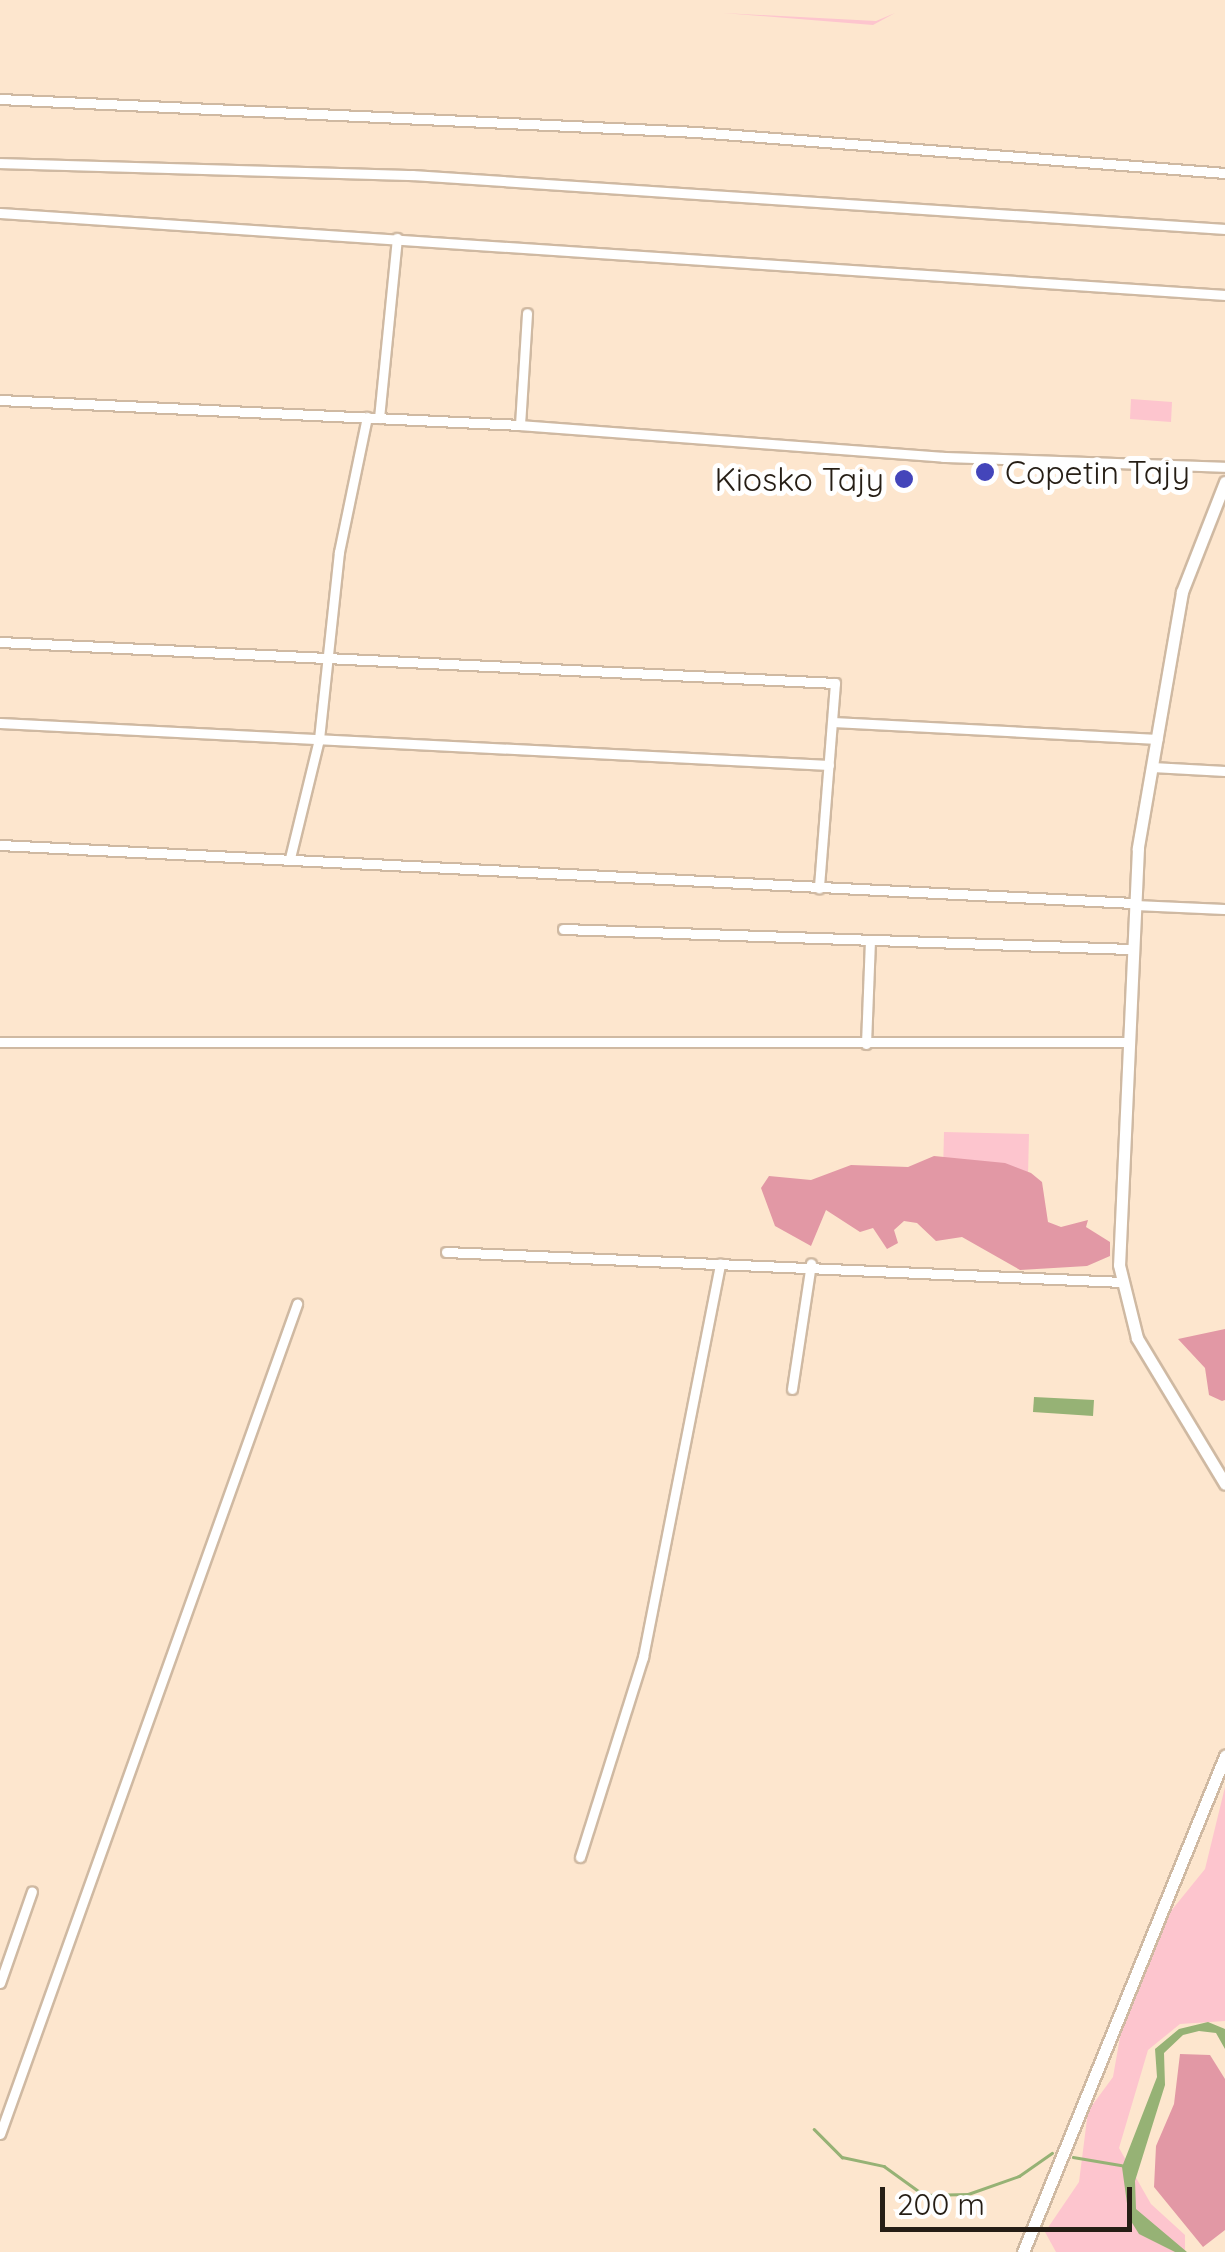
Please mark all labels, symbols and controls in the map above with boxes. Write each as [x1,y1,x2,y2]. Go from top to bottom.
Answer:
place label: Copetin Tajy [1005,453,1190,491]
place label: Kiosko Tajy [714,460,884,498]
marker: Copetin Tajy [974,461,996,483]
marker: Kiosko Tajy [893,468,915,490]
scale bar [885,2167,1138,2229]
text: 200 m [897,2185,985,2223]

